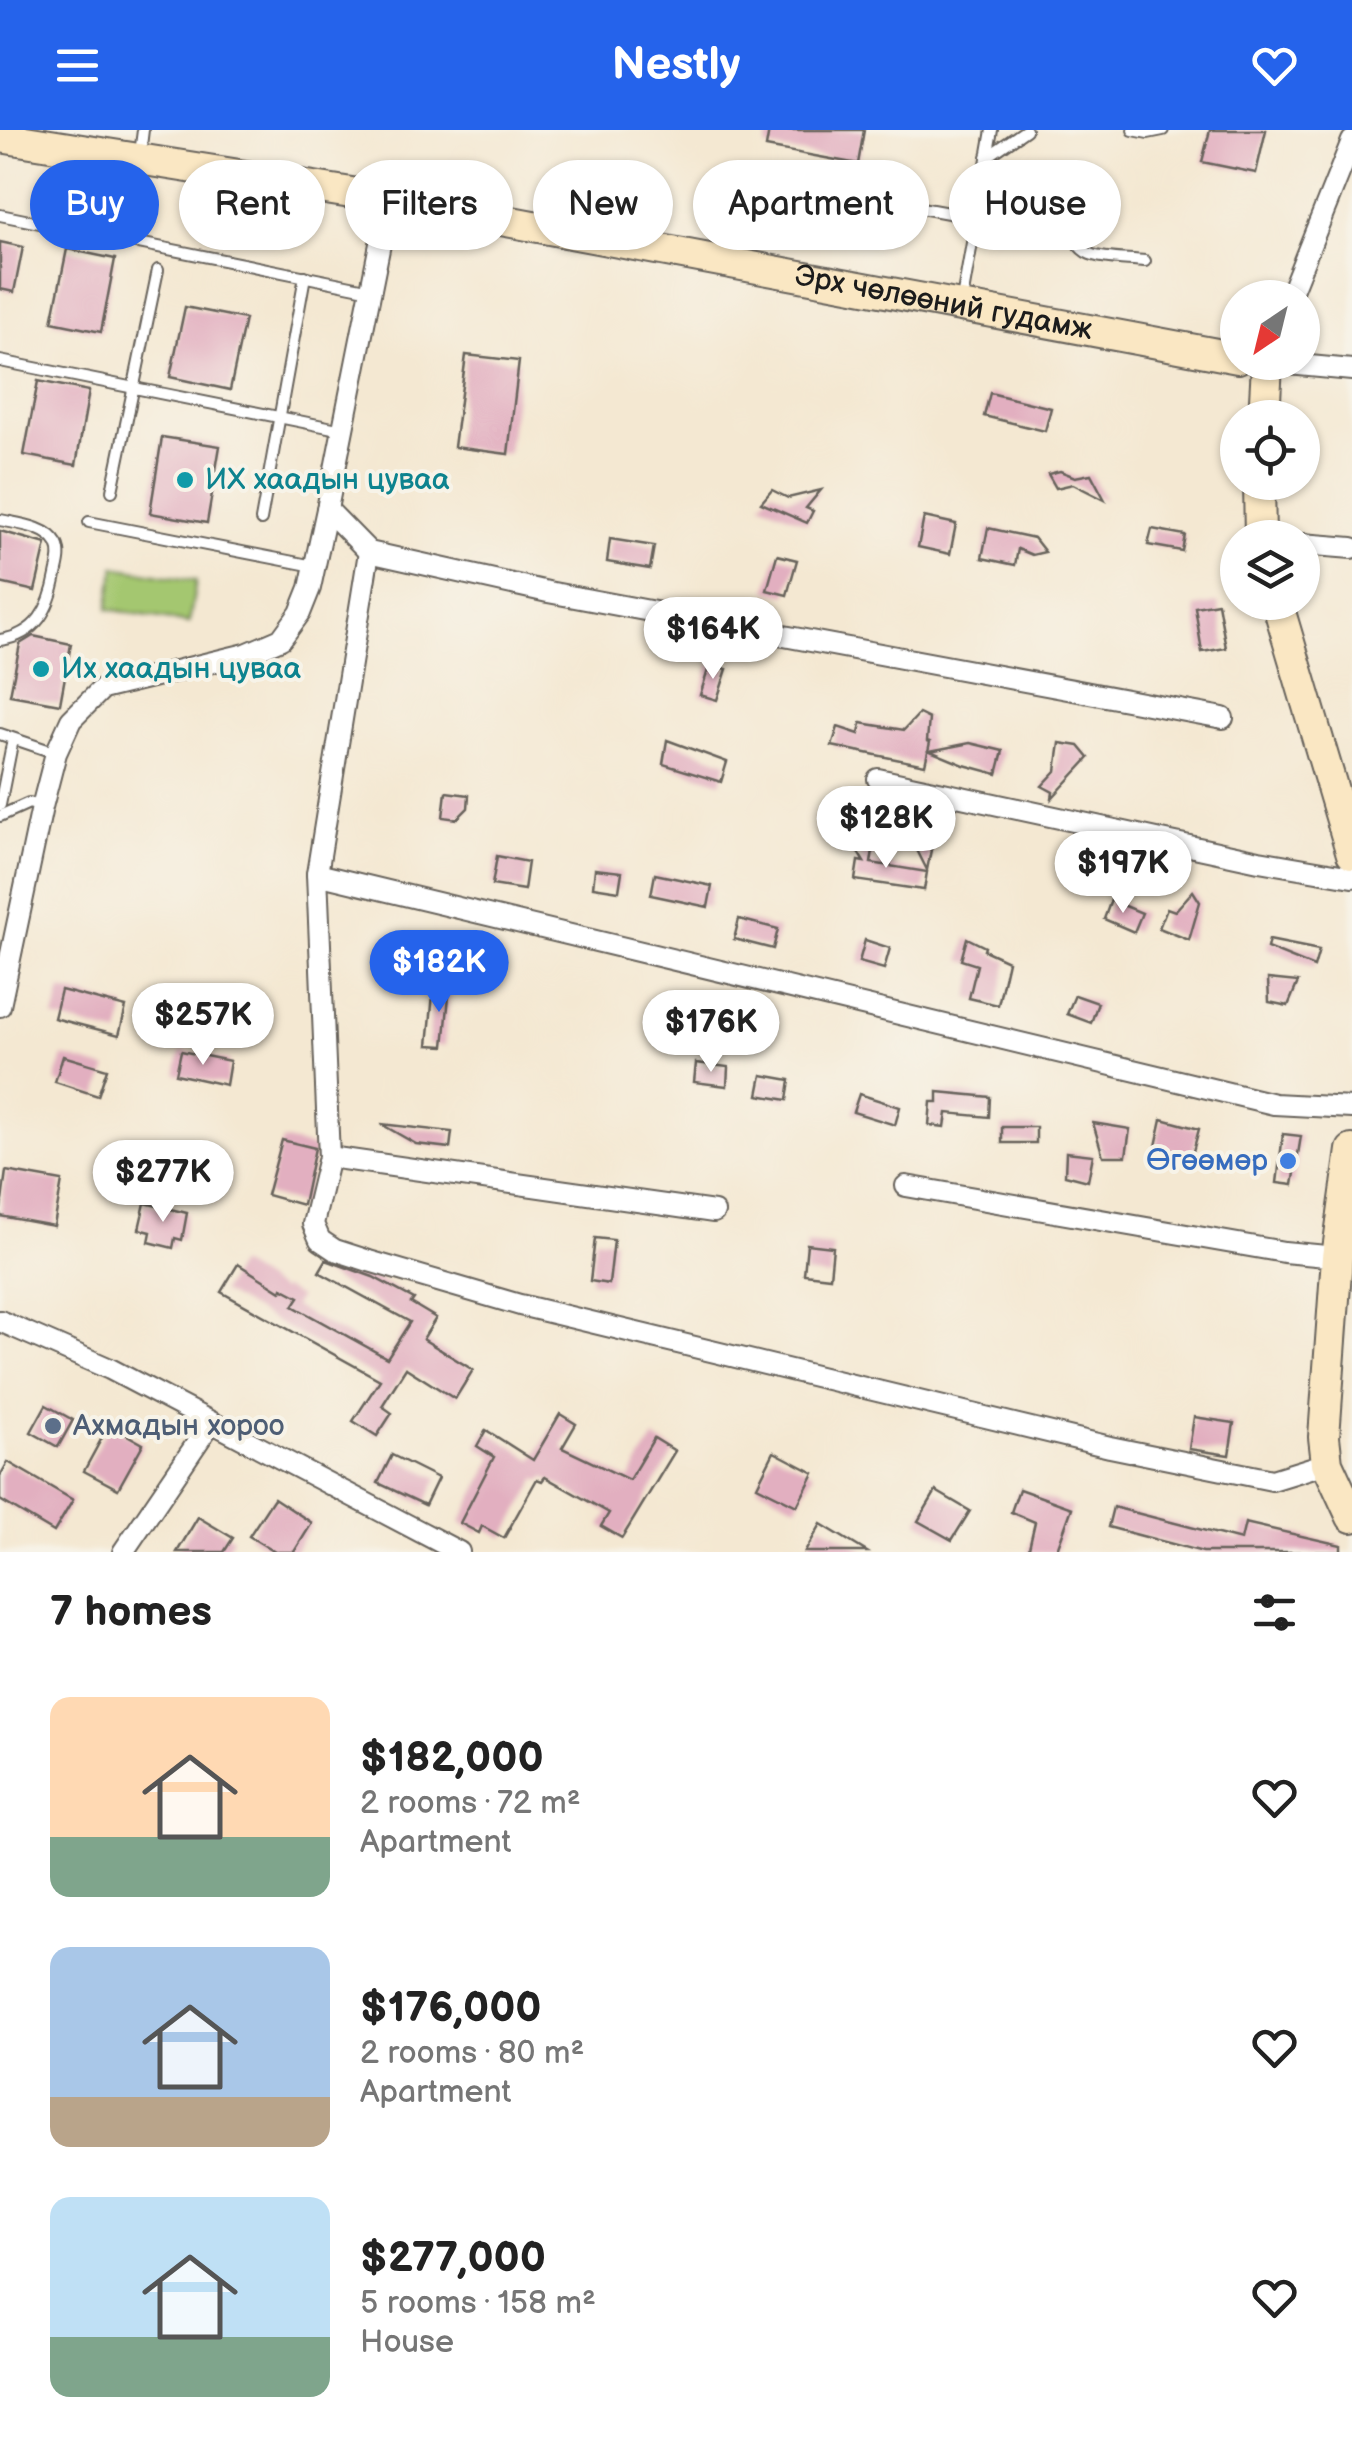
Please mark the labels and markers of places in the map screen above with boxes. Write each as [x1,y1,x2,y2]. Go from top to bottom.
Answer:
place label: ИХ хаадын цуваа [205,462,450,498]
marker: ИХ хаадын цуваа [174,469,196,491]
pin: $164K [643,597,783,682]
place label: Их хаадын цуваа [61,651,301,687]
marker: Их хаадын цуваа [30,658,52,680]
pin: $128K [816,786,956,871]
pin: $197K [1053,831,1193,916]
pin: $182K [369,930,509,1015]
pin: $257K [133,983,273,1068]
pin: $176K [641,990,781,1075]
pin: $277K [93,1140,233,1225]
place label: Өгөөмөр [1146,1143,1268,1179]
marker: Өгөөмөр [1277,1150,1299,1172]
place label: Ахмадын хороо [72,1408,284,1444]
marker: Ахмадын хороо [42,1415,64,1437]

